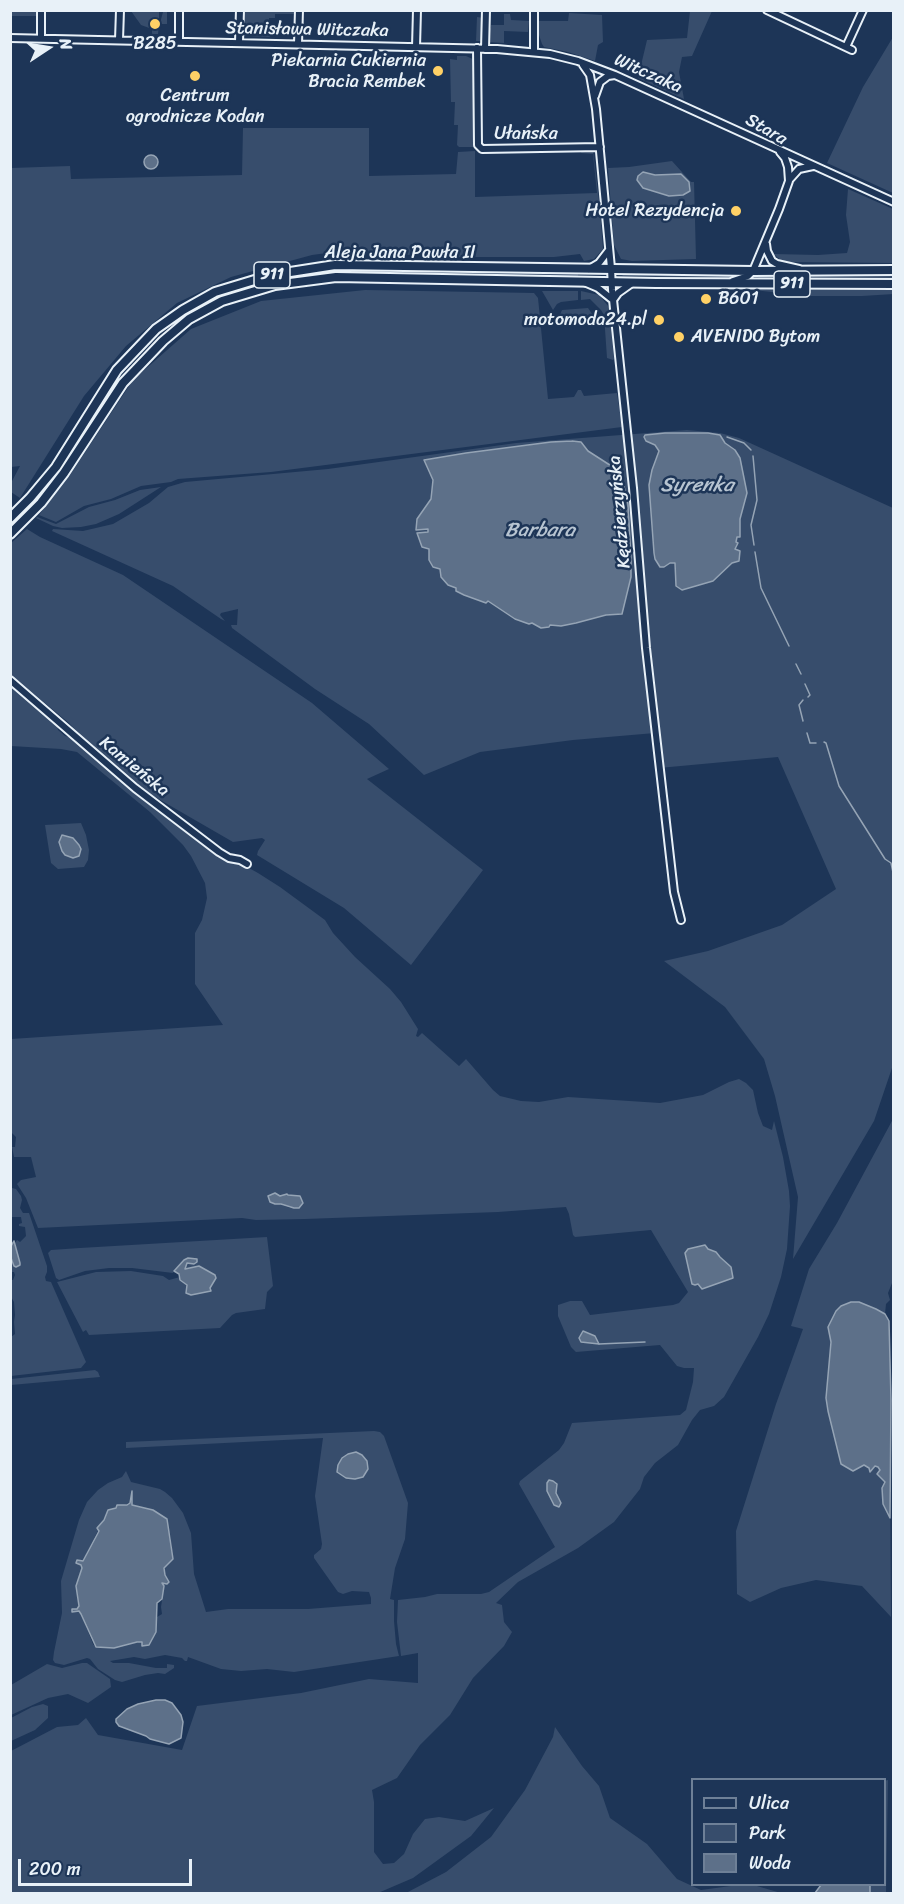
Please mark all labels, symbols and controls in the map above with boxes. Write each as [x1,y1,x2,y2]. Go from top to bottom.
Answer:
marker: B285 [148,17,162,31]
north arrow [18,18,78,78]
street label: Stanisława Witczaka [225,18,389,42]
place label: B285 [133,33,177,55]
text: N [51,36,81,53]
place label: Piekarnia Cukiernia Bracia Rembek [271,50,426,92]
street label: Witczaka [611,50,685,98]
marker: Piekarnia Cukiernia Bracia Rembek [431,64,445,78]
marker: Centrum ogrodnicze Kodan [188,69,202,83]
place label: Centrum ogrodnicze Kodan [126,85,264,128]
street label: Stara [741,109,791,151]
street label: Ułańska [494,123,558,145]
place label: Hotel Rezydencja [585,200,724,222]
marker: Hotel Rezydencja [729,204,743,218]
street label: Aleja Jana Pawła II [324,242,476,264]
road number: 911 [254,262,290,288]
road number: 911 [774,271,810,297]
place label: B601 [718,288,759,310]
marker: B601 [699,292,713,306]
place label: motomoda24.pl [524,309,647,331]
marker: motomoda24.pl [652,313,666,327]
place label: AVENIDO Bytom [691,326,820,348]
marker: AVENIDO Bytom [672,330,686,344]
street label: Kędzierzyńska [604,455,636,569]
water label: Syrenka [661,474,733,498]
water label: Barbara [505,519,575,543]
street label: Kamieńska [95,732,173,802]
legend [691,1778,886,1886]
text: Ulica [749,1787,789,1819]
text: Park [749,1817,786,1849]
scale bar [21,1847,195,1885]
text: Woda [749,1847,791,1879]
text: 200 m [29,1853,81,1885]

